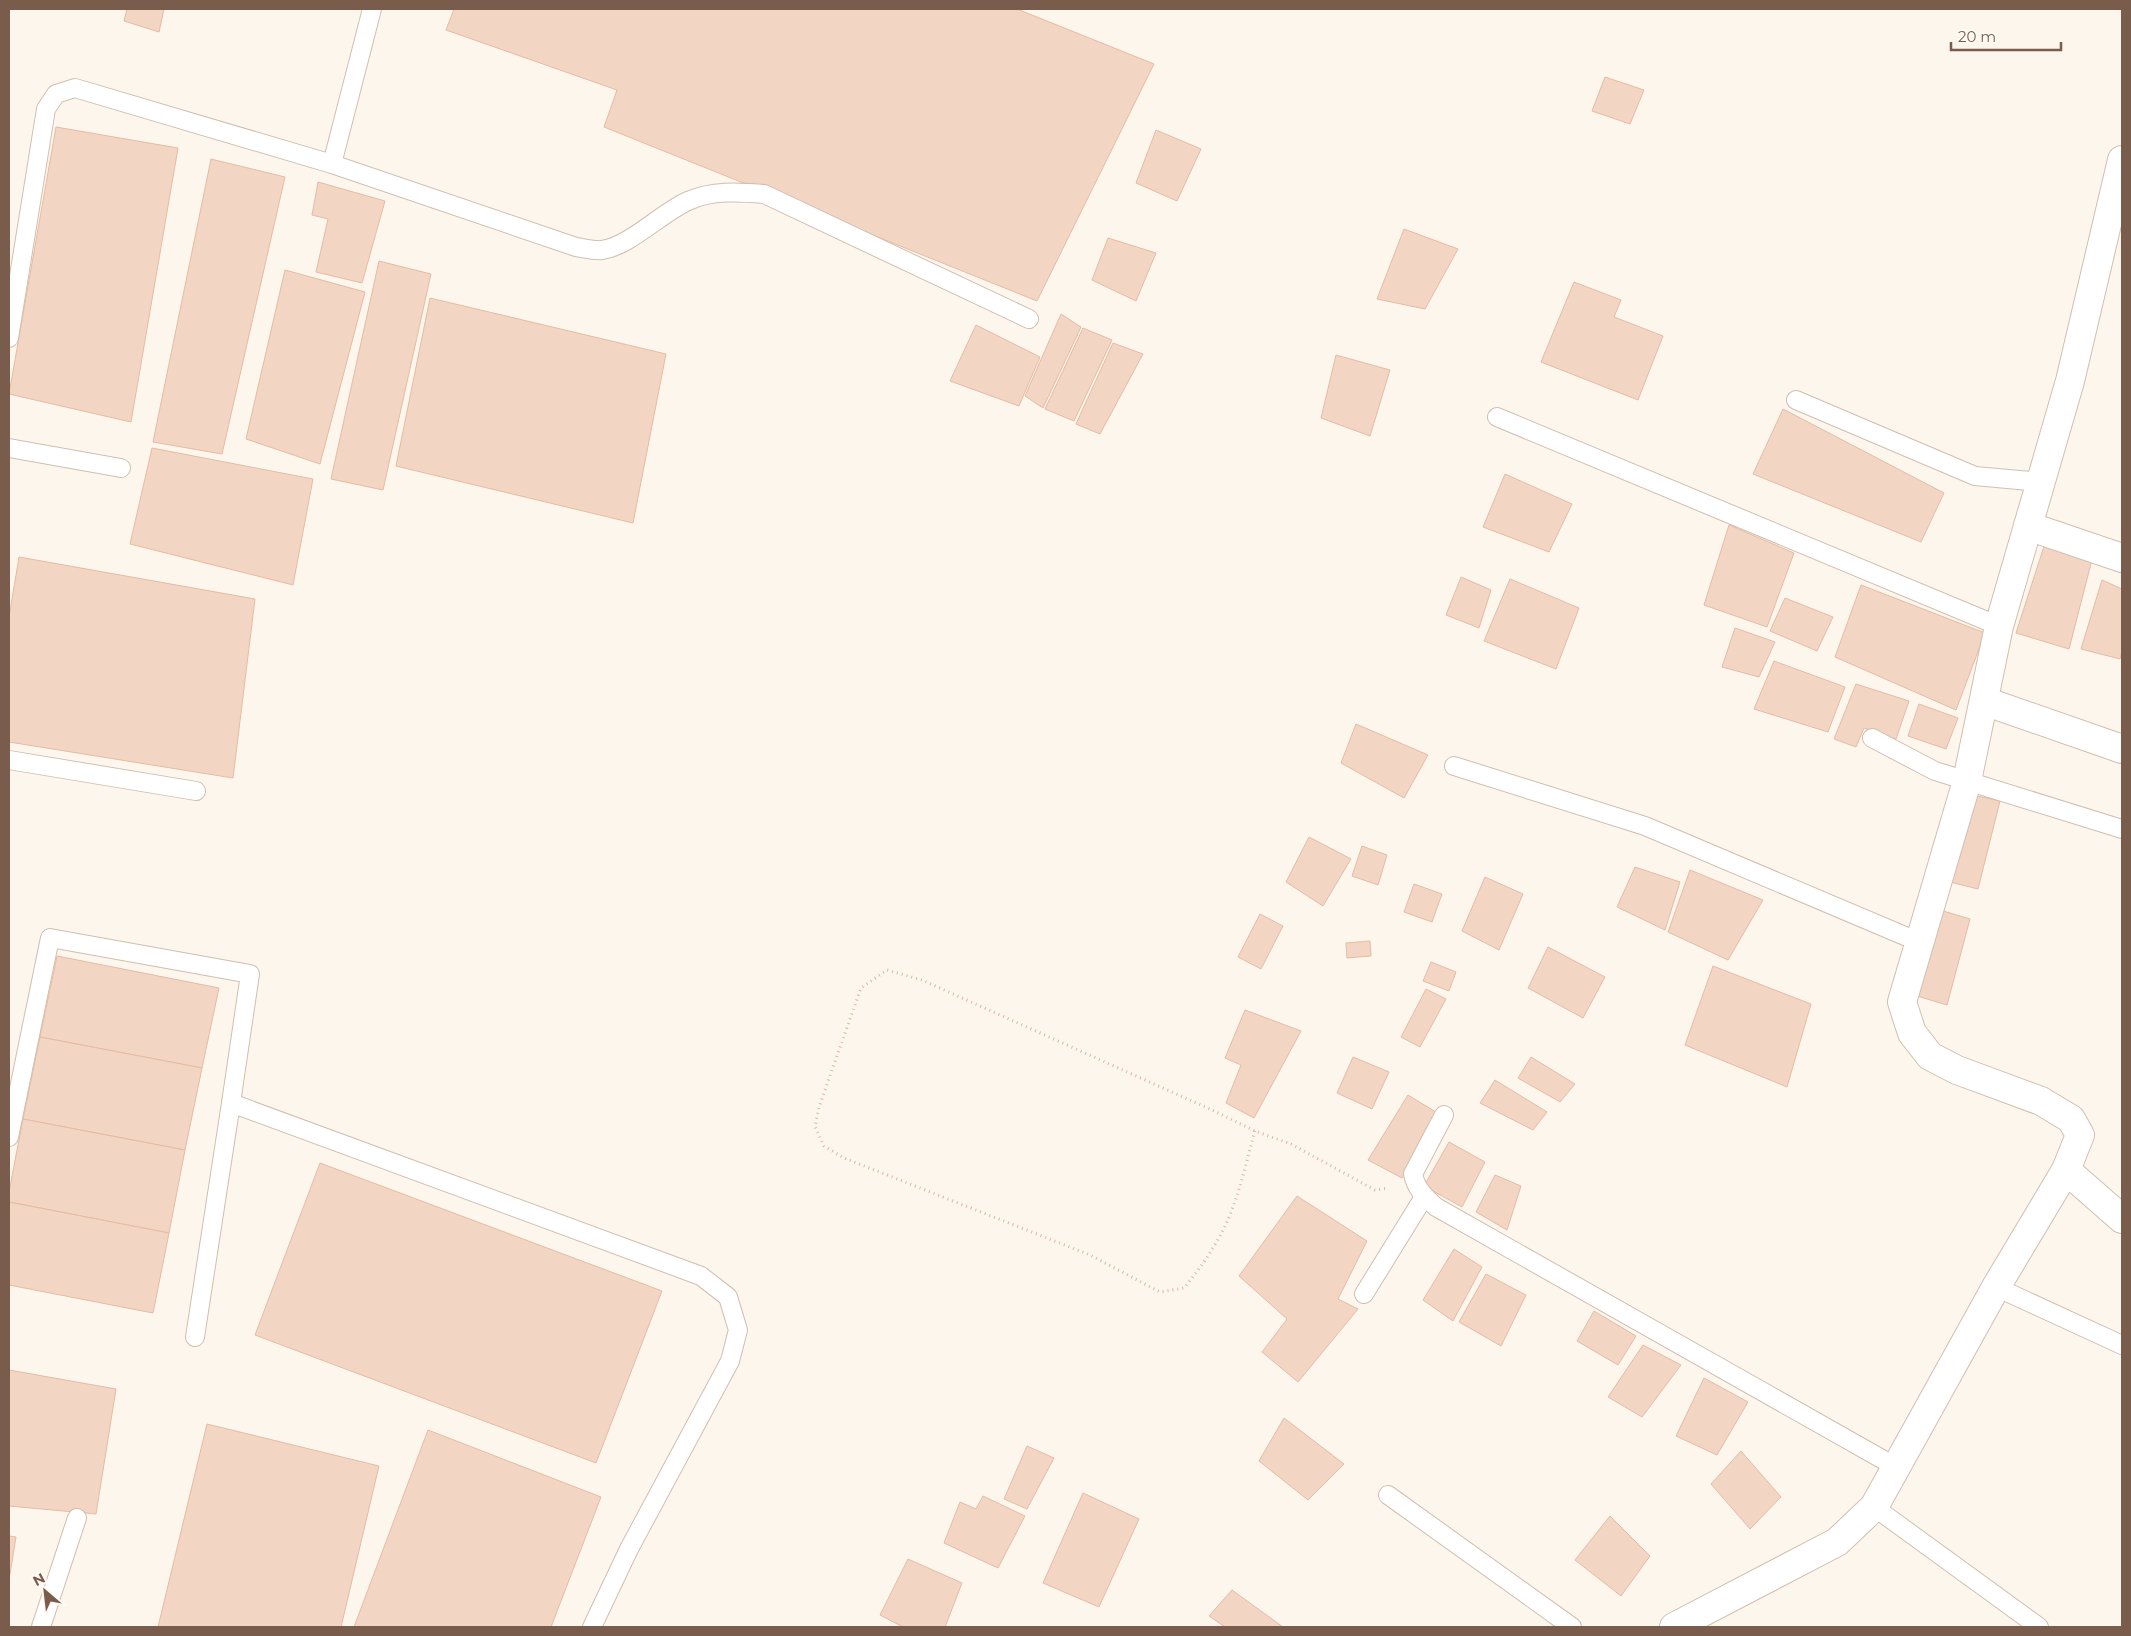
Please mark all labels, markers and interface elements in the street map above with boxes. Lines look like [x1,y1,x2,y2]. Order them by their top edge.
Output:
scale bar [1951,20,2061,52]
text: 20 m [1958,27,1996,46]
north arrow [20,1566,70,1616]
text: N [30,1569,48,1590]

